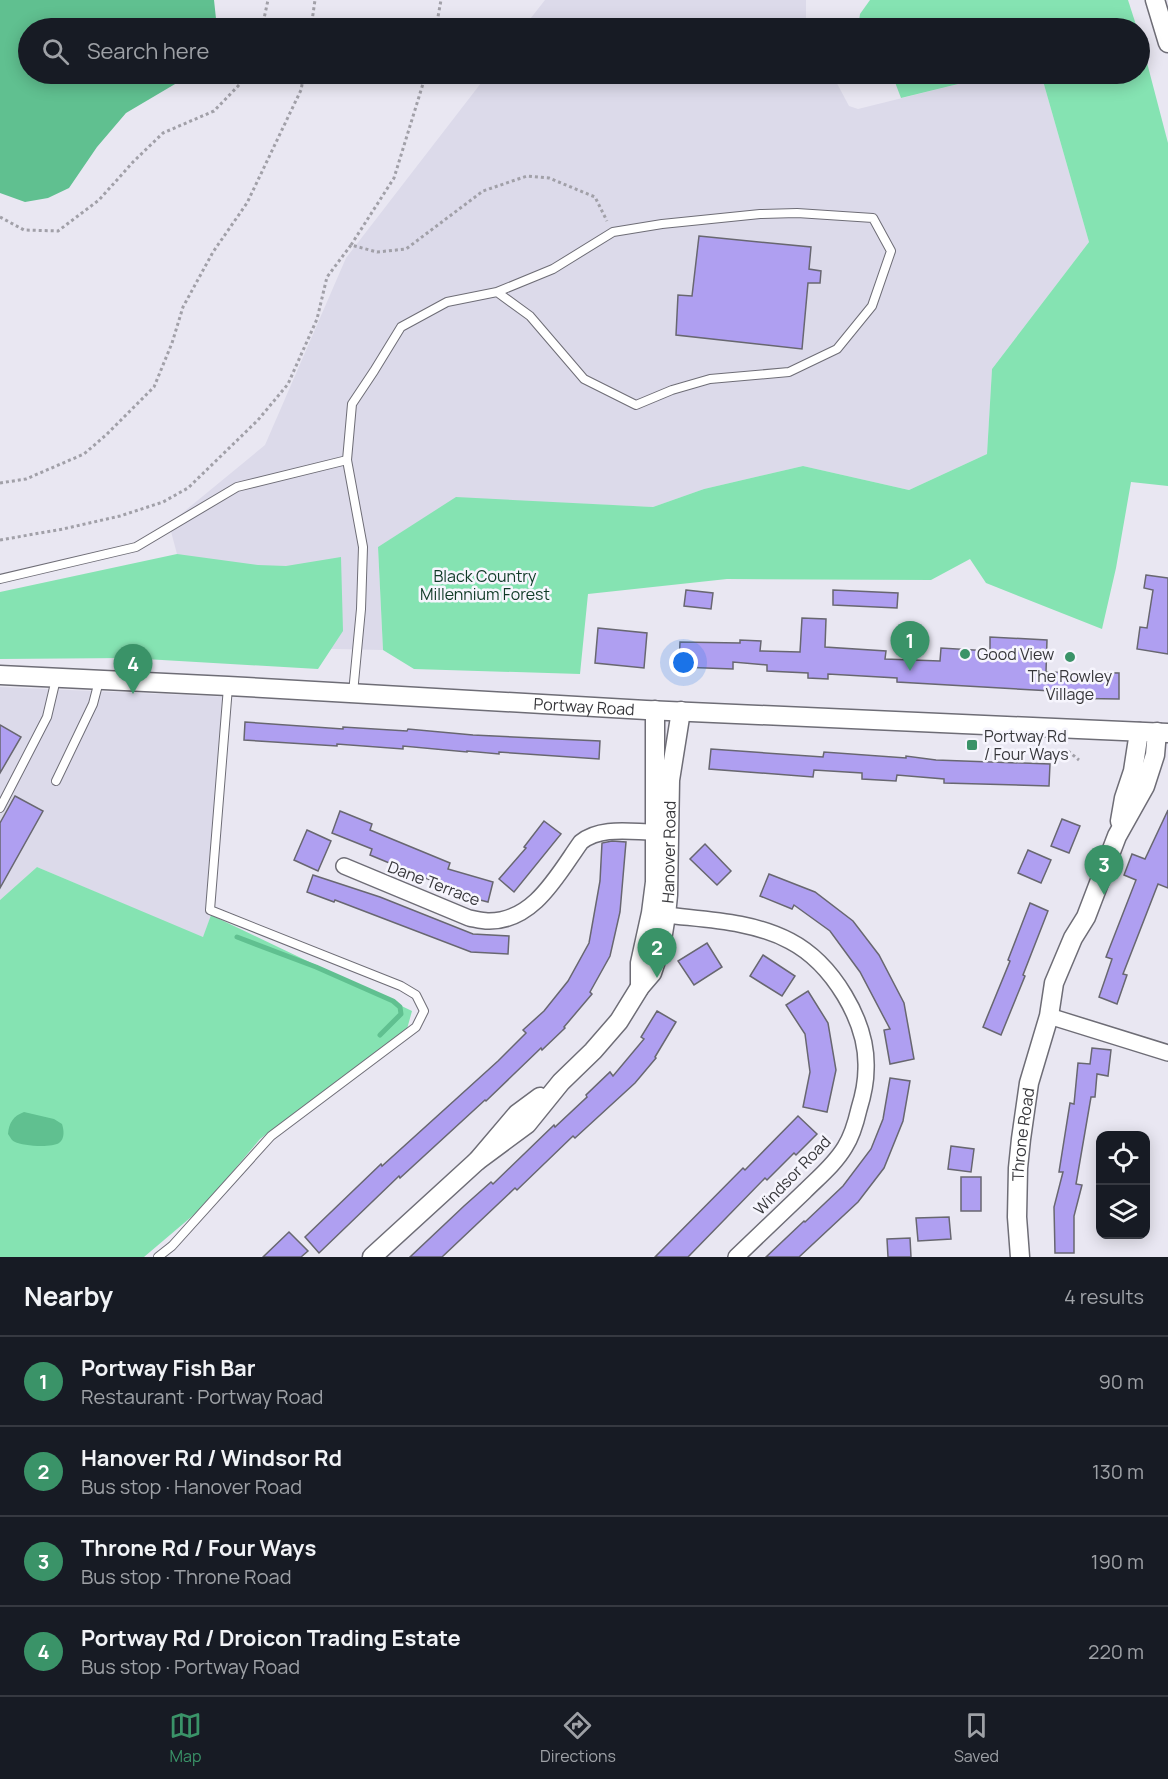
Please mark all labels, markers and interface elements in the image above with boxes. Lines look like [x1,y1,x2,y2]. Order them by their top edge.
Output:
search box [18,18,1150,84]
icon: search [39,35,72,68]
text: Search here [87,36,209,66]
park label: Black Country Millennium Forest [420,565,550,605]
pin: 1 [890,622,930,671]
place label: Good View [977,643,1054,665]
pin: 4 [114,644,152,694]
marker: Good View [958,647,972,661]
your location [669,648,698,677]
marker: The Rowley Village [1063,650,1077,664]
place label: The Rowley Village [1028,665,1113,705]
street label: Portway Road [533,693,635,720]
place label: Portway Rd / Four Ways [984,725,1069,765]
marker: Portway Rd / Four Ways [965,738,979,752]
street label: Hanover Road [656,800,681,904]
pin: 3 [1084,846,1124,895]
street label: Dane Terrace [385,855,483,911]
pin: 2 [638,928,676,978]
street label: Throne Road [1007,1086,1039,1181]
street label: Windsor Road [749,1131,835,1219]
map controls [1096,1131,1150,1239]
button: locate [1096,1131,1150,1185]
button: layers [1096,1185,1150,1239]
text: Nearby [24,1278,113,1314]
text: 4 results [1064,1283,1144,1310]
text: Portway Fish Bar [81,1353,256,1383]
text: 1 [39,1368,48,1395]
text: 90 m [1098,1368,1144,1395]
text: Restaurant · Portway Road [81,1383,323,1410]
text: Hanover Rd / Windsor Rd [81,1443,342,1473]
text: 2 [38,1458,49,1485]
text: 130 m [1092,1458,1144,1485]
text: Bus stop · Hanover Road [81,1473,302,1500]
text: Throne Rd / Four Ways [81,1533,316,1563]
text: 3 [38,1548,49,1575]
text: 190 m [1091,1548,1144,1575]
text: Bus stop · Throne Road [81,1563,292,1590]
text: Portway Rd / Droicon Trading Estate [81,1623,461,1653]
text: 4 [37,1638,50,1665]
text: 220 m [1088,1638,1144,1665]
text: Bus stop · Portway Road [81,1653,300,1680]
tab: Map [169,1709,202,1767]
tab: Directions [540,1709,616,1767]
tab: Saved [954,1709,999,1767]

